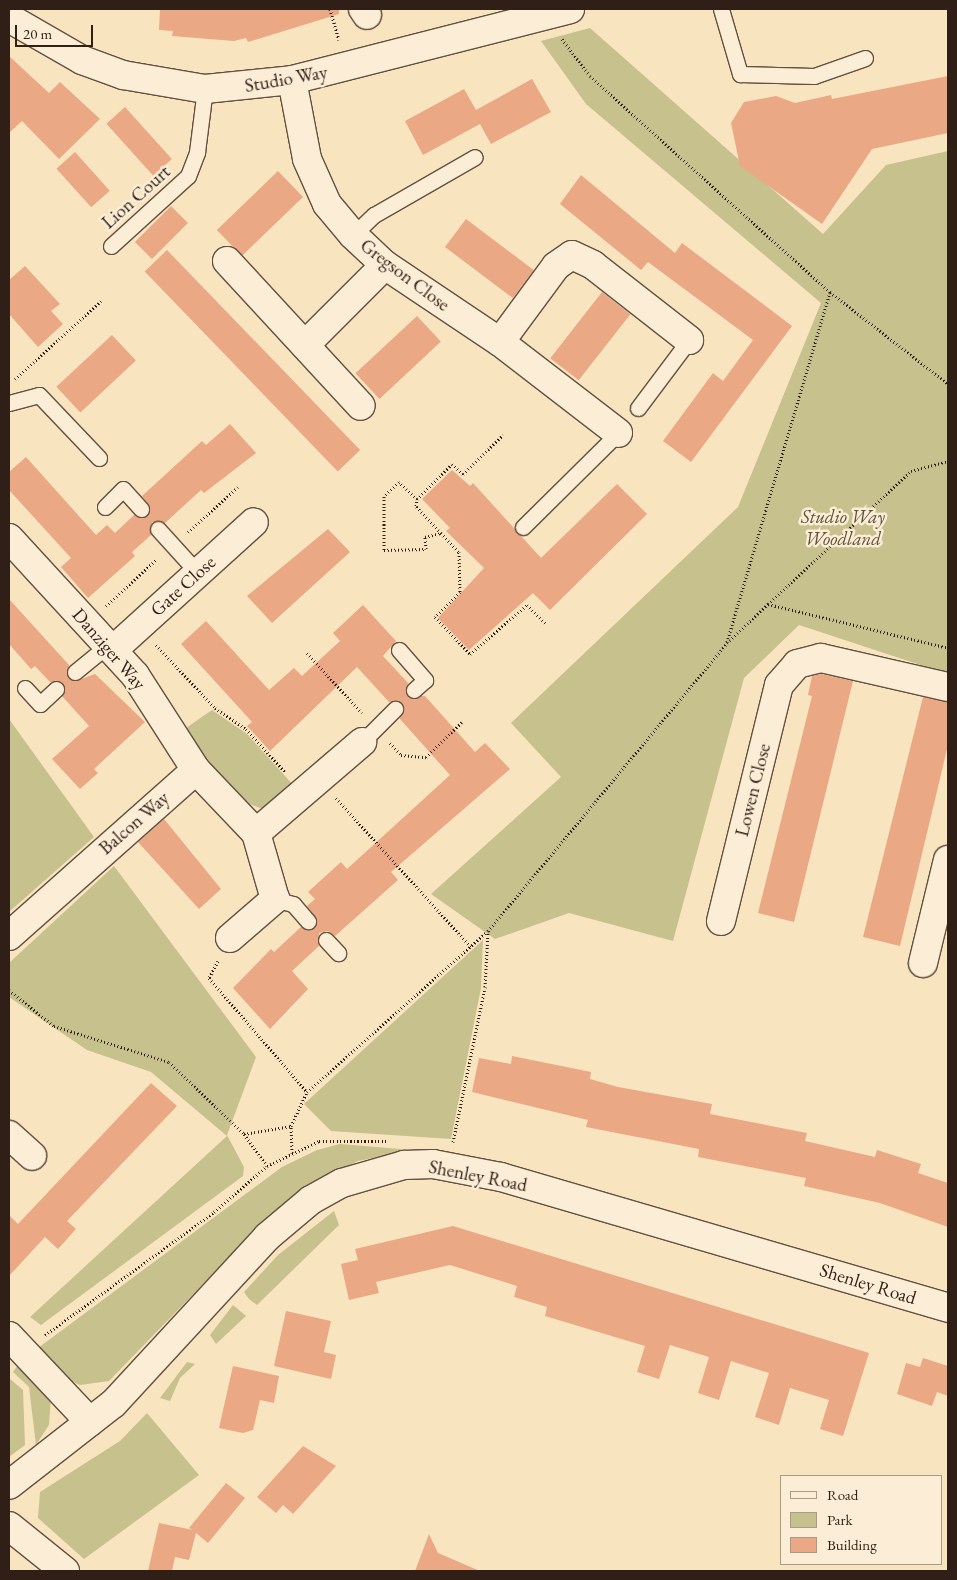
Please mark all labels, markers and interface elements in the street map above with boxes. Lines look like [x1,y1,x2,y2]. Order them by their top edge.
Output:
scale bar [18,15,95,47]
text: 20 m [23,24,52,43]
street label: Studio Way [243,61,329,97]
street label: Lion Court [97,160,175,234]
street label: Gregson Close [356,234,454,316]
park label: Studio Way Woodland [801,506,885,550]
street label: Gate Close [146,551,220,621]
street label: Danziger Way [67,603,151,695]
street label: Lowen Close [730,741,776,839]
street label: Balcon Way [94,786,174,860]
street label: Shenley Road [427,1155,529,1197]
street label: Shenley Road [817,1258,919,1310]
legend [780,1475,942,1565]
text: Road [827,1485,858,1504]
text: Park [827,1510,853,1529]
text: Building [827,1535,877,1554]

